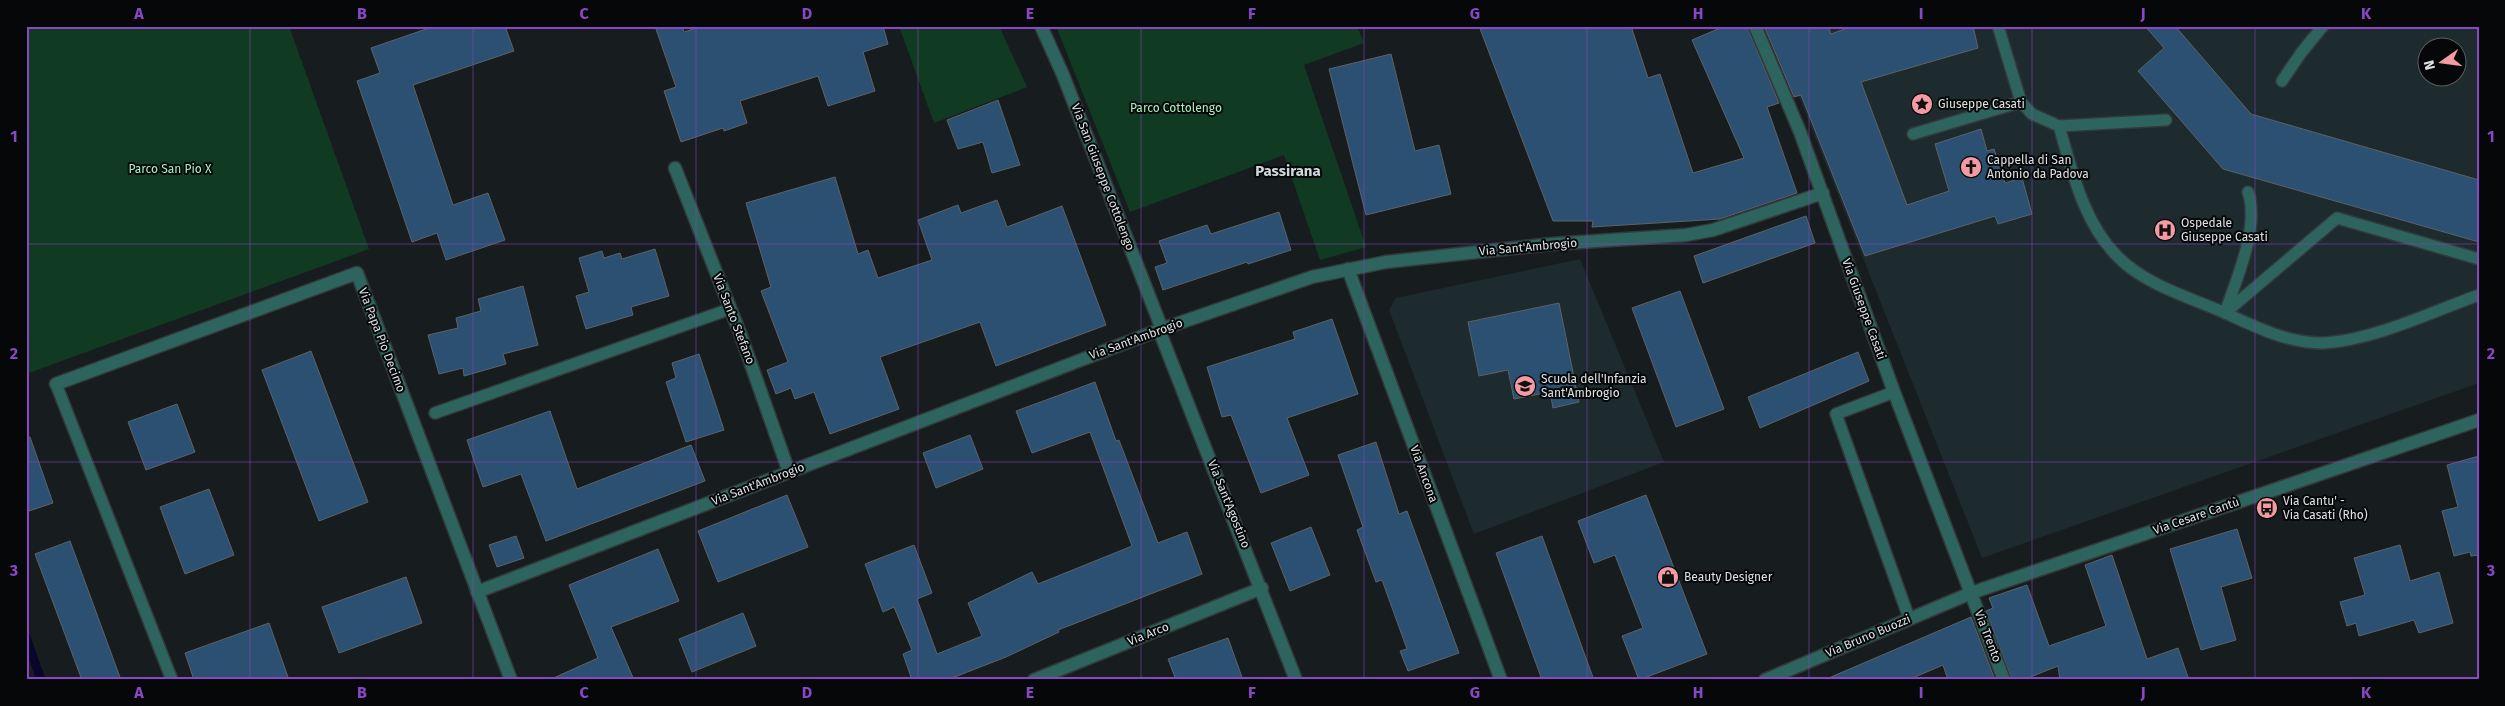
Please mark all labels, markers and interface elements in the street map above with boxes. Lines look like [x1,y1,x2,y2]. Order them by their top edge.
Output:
text: A [133,4,144,23]
text: B [357,4,367,23]
text: C [579,4,589,23]
text: D [802,4,812,23]
text: E [1026,4,1034,23]
text: F [1248,4,1256,23]
text: G [1470,4,1480,23]
text: H [1693,4,1703,23]
text: I [1919,4,1923,23]
text: J [2139,4,2146,23]
text: K [2361,4,2372,23]
north arrow [2418,38,2468,88]
text: N [2420,58,2439,72]
place icon: Giuseppe Casati [1910,92,1934,116]
place label: Giuseppe Casati [1938,97,2025,111]
park label: Parco Cottolengo [1130,101,1222,115]
street label: Via San Giuseppe Cottolengo [1068,102,1138,252]
text: 1 [10,127,18,146]
text: 1 [2487,127,2495,146]
place label: Cappella di San Antonio da Padova [1987,153,2089,181]
church icon: Cappella di San Antonio da Padova [1959,155,1983,179]
park label: Parco San Pio X [128,162,212,176]
district label: Passirana [1255,162,1321,180]
place label: Ospedale Giuseppe Casati [2181,216,2268,244]
hospital icon: Ospedale Giuseppe Casati [2153,218,2177,242]
street label: Via Sant'Ambrogio [1478,236,1578,258]
street label: Via Giuseppe Casati [1839,257,1889,361]
street label: Via Santo Stefano [710,272,758,366]
street label: Via Papa Pio Decimo [356,286,408,394]
street label: Via Sant'Ambrogio [1087,316,1185,362]
text: 2 [10,344,18,363]
text: 2 [2487,344,2495,363]
place label: Scuola dell'Infanzia Sant'Ambrogio [1541,372,1647,400]
school or university icon: Scuola dell'Infanzia Sant'Ambrogio [1513,374,1537,398]
street label: Via Ancona [1407,444,1441,504]
street label: Via Sant'Agostino [1205,458,1253,550]
street label: Via Sant'Ambrogio [710,460,806,508]
place label: Via Cantu' - Via Casati (Rho) [2283,494,2368,522]
street label: Via Cesare Cantù [2151,495,2241,537]
bus stop icon: Via Cantu' - Via Casati (Rho) [2255,496,2279,520]
text: 3 [9,561,18,580]
text: 3 [2486,561,2495,580]
shop icon: Beauty Designer [1656,565,1680,589]
place label: Beauty Designer [1684,570,1773,584]
street label: Via Trento [1972,608,2004,664]
street label: Via Bruno Buozzi [1823,612,1913,660]
street label: Via Arco [1125,619,1171,649]
text: A [133,683,144,702]
text: B [357,683,367,702]
text: C [579,683,589,702]
text: D [802,683,812,702]
text: E [1026,683,1034,702]
text: F [1248,683,1256,702]
text: G [1470,683,1480,702]
text: H [1693,683,1703,702]
text: I [1919,683,1923,702]
text: J [2139,683,2146,702]
text: K [2361,683,2372,702]

